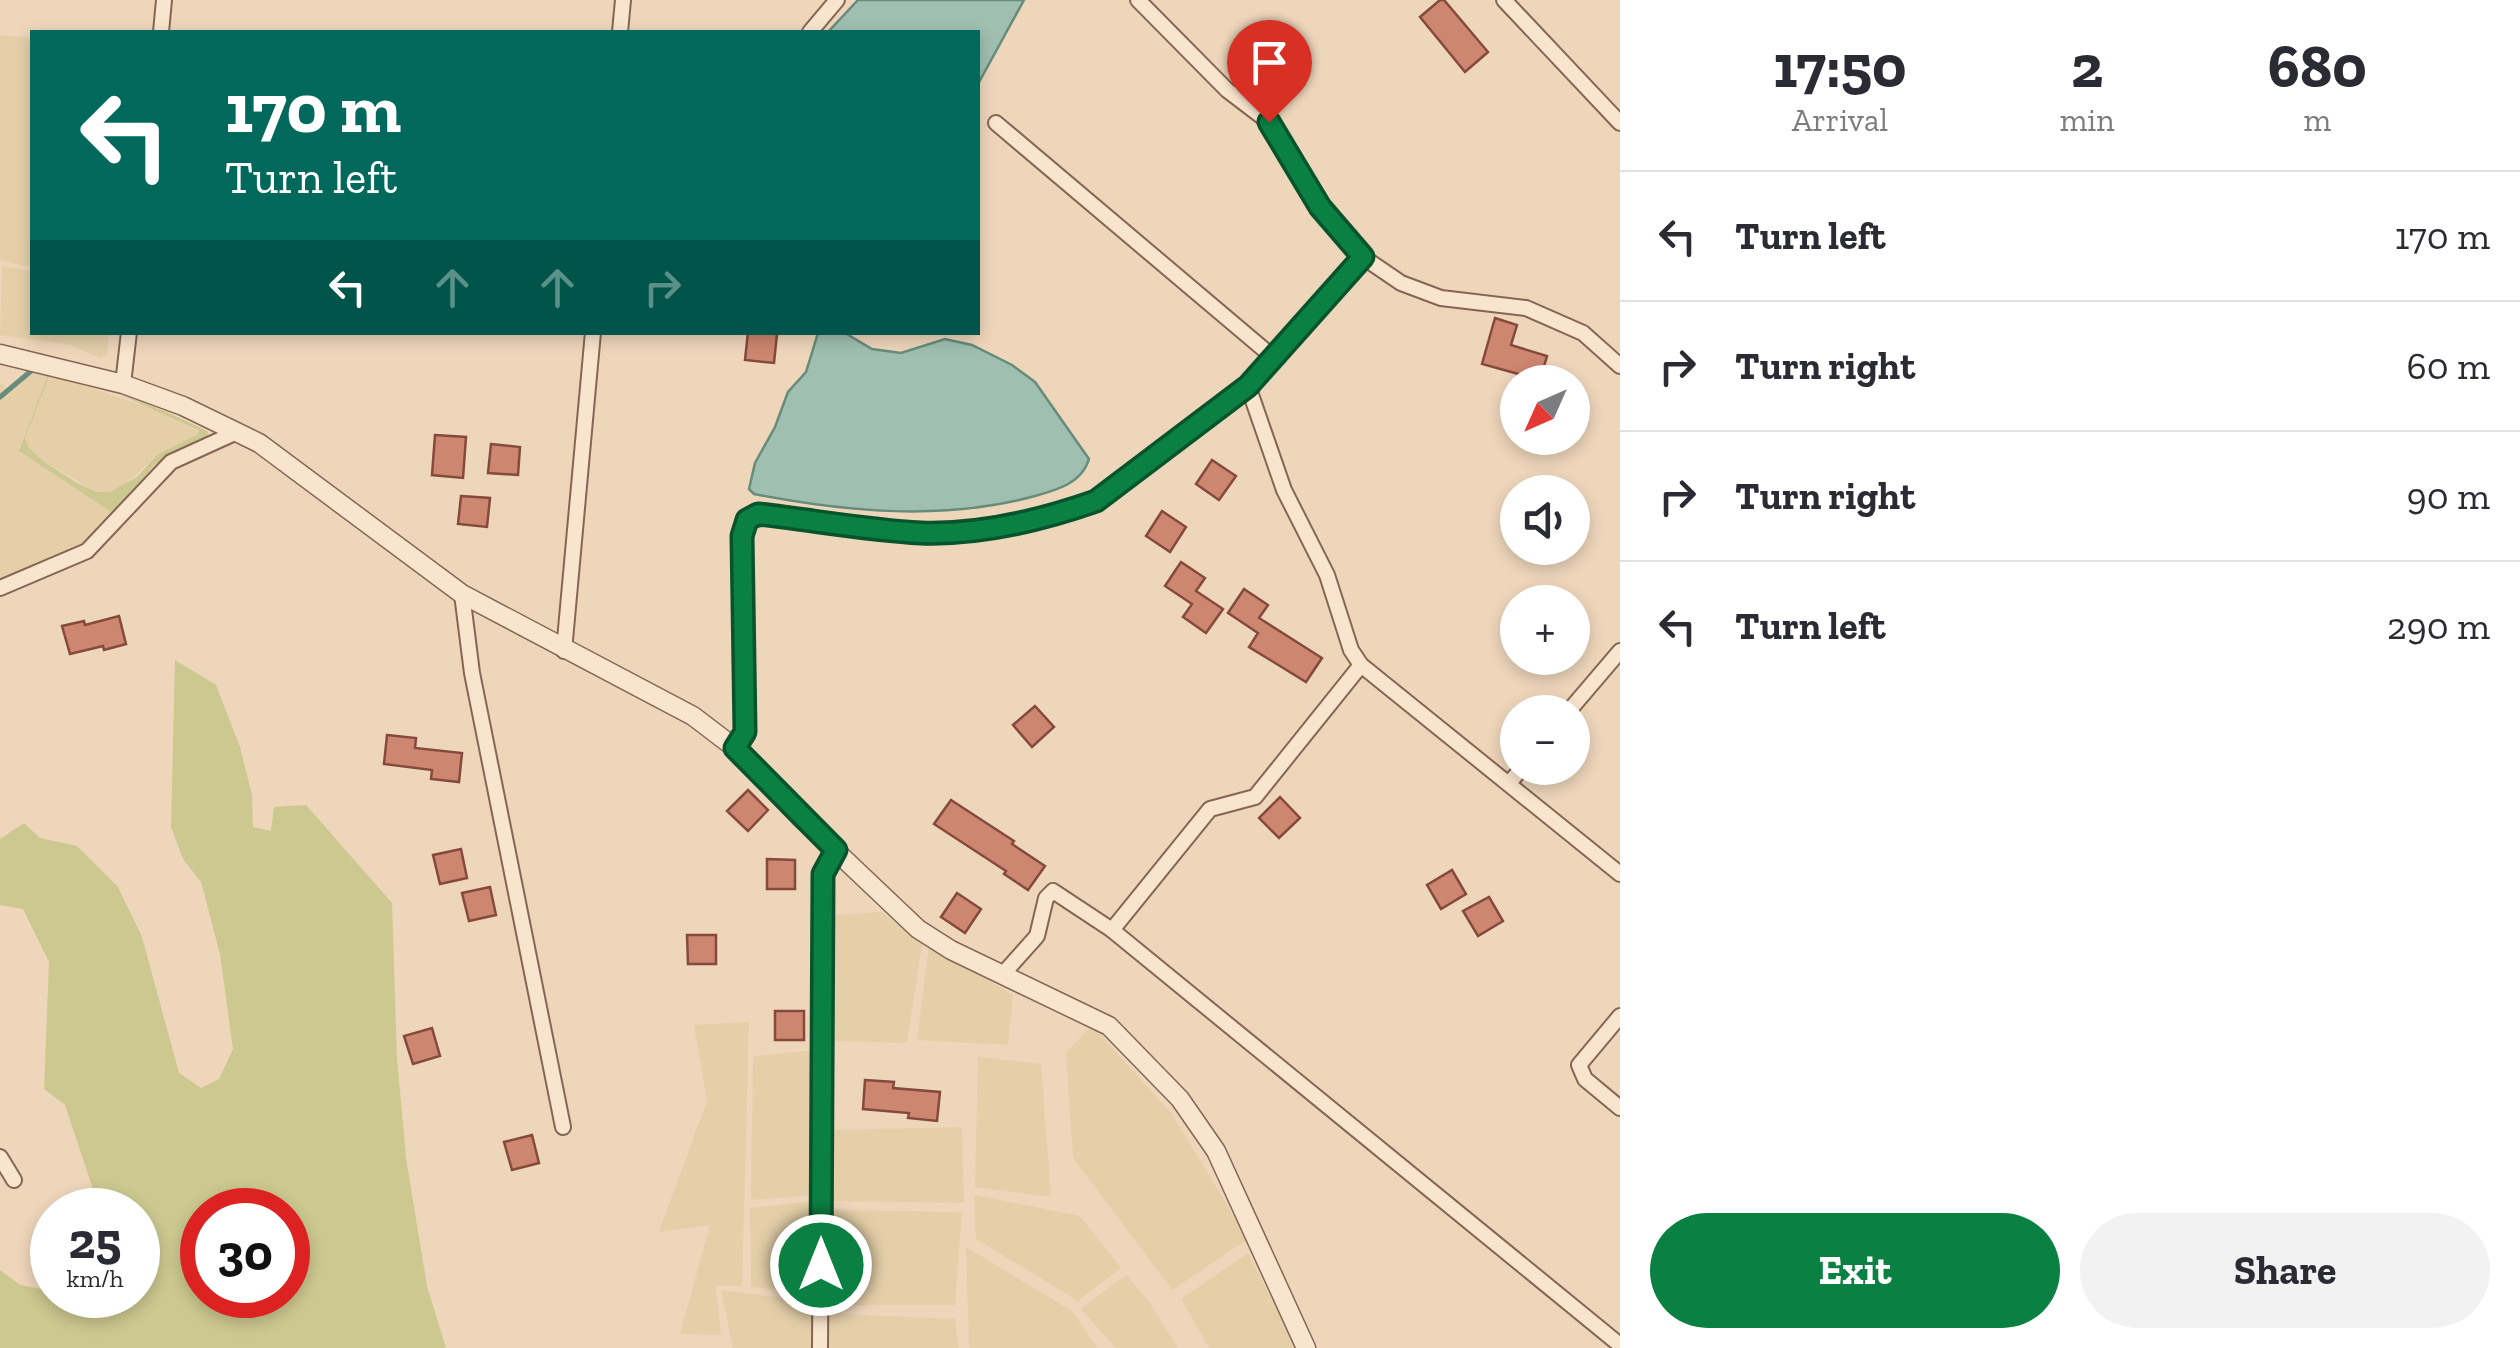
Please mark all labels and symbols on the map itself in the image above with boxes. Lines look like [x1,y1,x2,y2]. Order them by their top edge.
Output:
pin [1227,20,1312,123]
north arrow [1500,365,1590,455]
speed limit sign: 30 [180,1188,310,1318]
position arrow [769,1213,873,1317]

